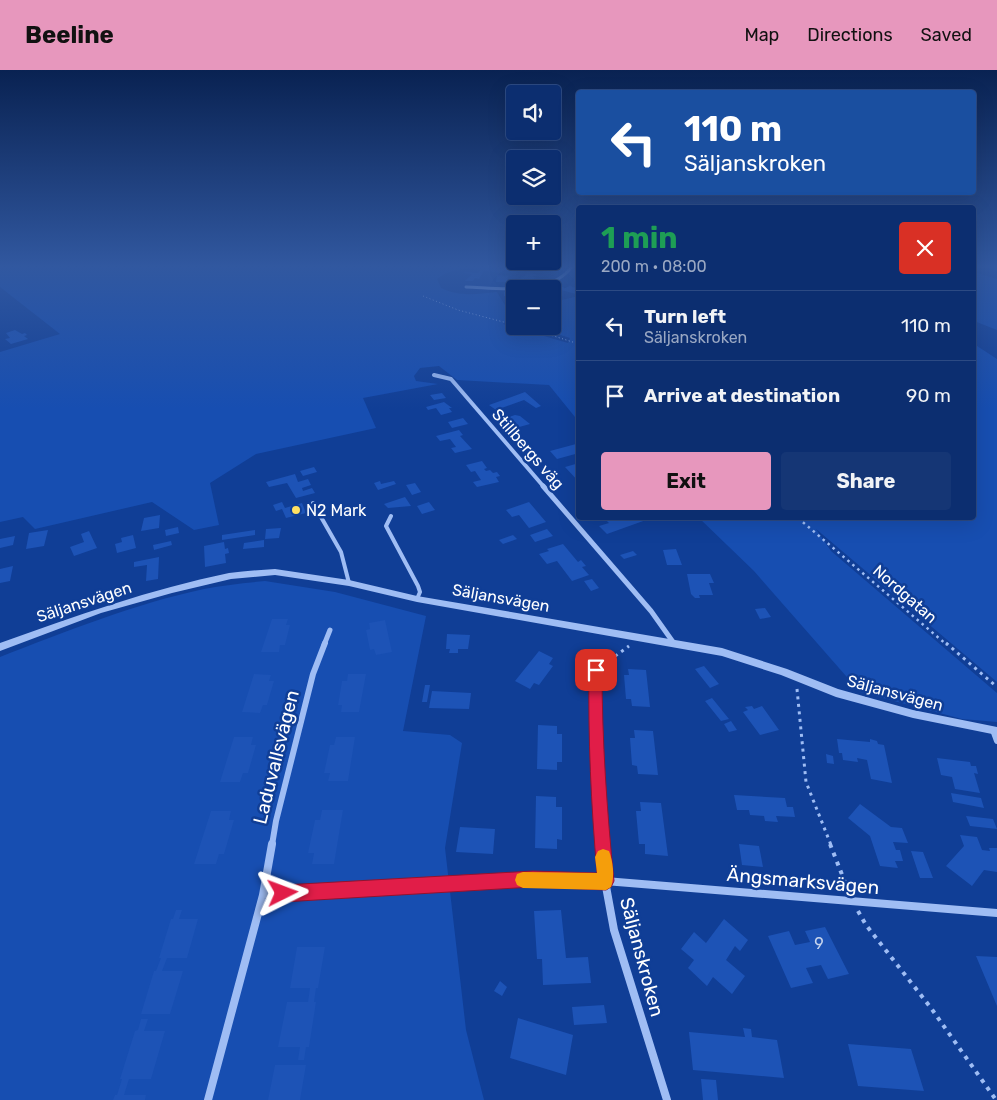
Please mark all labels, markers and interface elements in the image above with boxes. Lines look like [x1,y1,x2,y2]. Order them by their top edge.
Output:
text: Beeline [25,21,114,49]
text: Map [744,24,779,46]
text: Directions [807,24,893,46]
text: Saved [921,24,972,46]
map controls [506,85,561,335]
button: sound [506,85,561,140]
text: 110 m [684,108,782,150]
icon: left [601,110,666,175]
button: layers [506,150,561,205]
text: Säljanskroken [684,150,826,177]
button: + [506,215,561,270]
text: 1 min [601,220,678,256]
button: close [899,222,951,274]
text: 200 m · 08:00 [601,257,707,276]
button: − [506,280,561,335]
text: Turn left [644,305,726,328]
icon: left [601,312,629,340]
text: 110 m [901,314,951,337]
text: Säljanskroken [644,328,747,347]
icon: arrive [601,382,629,410]
text: Arrive at destination [644,384,840,407]
text: 90 m [906,384,951,407]
street label: Stillbergs väg [488,405,568,493]
button: Exit [601,452,771,510]
button: Share [781,452,951,510]
place label: N2 Mark [306,501,367,520]
marker: N2 Mark [290,504,302,516]
street label: Nordgatan [869,561,941,627]
street label: Säljansvägen [34,578,134,626]
street label: Säljansvägen [451,580,551,616]
pin [575,649,617,691]
icon: arrive [582,656,610,684]
street label: Säljansvägen [845,671,945,715]
street label: Laduvallsvägen [248,688,304,826]
street label: Ängsmarksvägen [726,863,880,899]
position arrow [256,866,308,918]
street label: Säljanskroken [615,895,669,1019]
house number: 9 [814,934,824,953]

